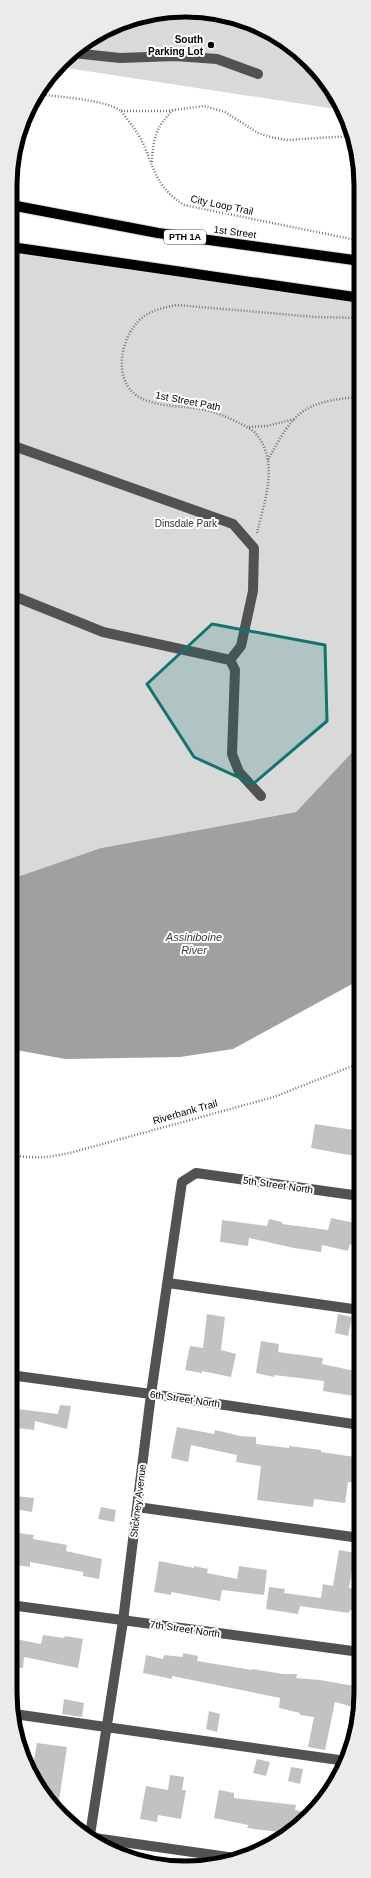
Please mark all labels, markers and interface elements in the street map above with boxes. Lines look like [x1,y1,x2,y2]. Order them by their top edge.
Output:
place label: South Parking Lot [148,34,204,57]
marker: South Parking Lot [206,40,216,50]
street label: City Loop Trail [190,193,254,217]
street label: 1st Street [213,224,257,240]
road number: PTH 1A [164,230,206,244]
street label: 1st Street Path [154,389,222,413]
park label: Dinsdale Park [155,518,218,529]
water label: Assiniboine River [165,931,222,956]
street label: Riverbank Trail [151,1098,219,1126]
street label: 5th Street North [242,1175,314,1195]
street label: 6th Street North [149,1389,221,1409]
street label: Stickney Avenue [128,1463,148,1538]
street label: 7th Street North [149,1619,221,1639]

